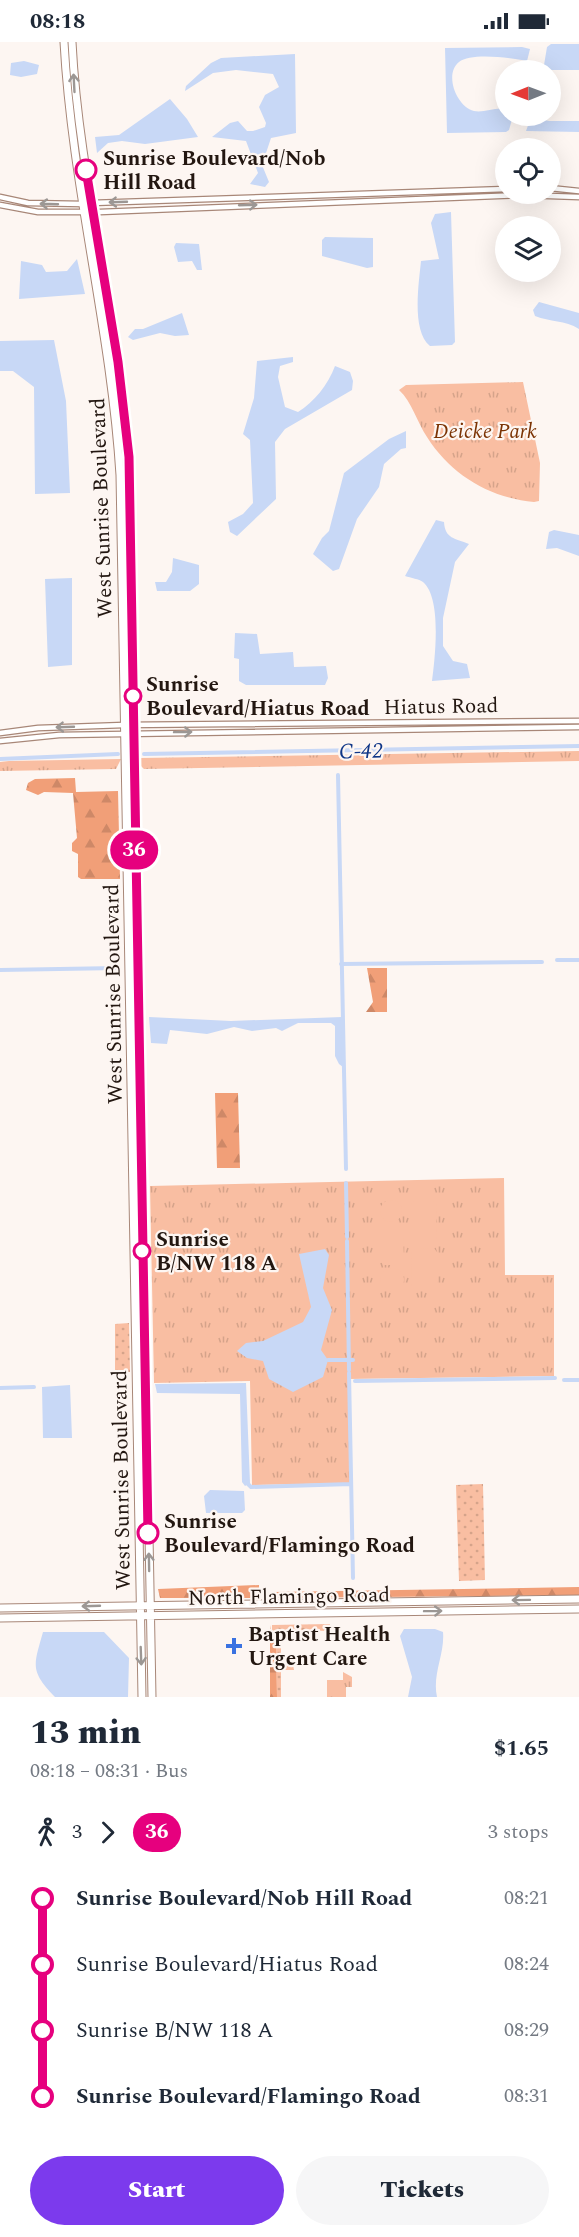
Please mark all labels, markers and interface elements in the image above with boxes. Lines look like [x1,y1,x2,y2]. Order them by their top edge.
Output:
text: 08:18 [30,5,85,38]
north arrow [495,60,561,126]
map controls [495,60,561,282]
one-way arrow [68,74,79,94]
button: locate [495,138,561,204]
place label: Sunrise Boulevard/Nob Hill Road [103,143,325,199]
marker: Sunrise Boulevard/Nob Hill Road [75,159,97,181]
one-way arrow [109,197,129,208]
one-way arrow [40,199,60,210]
one-way arrow [237,200,257,211]
button: layers [495,216,561,282]
street label: West Sunrise Boulevard [82,397,122,619]
park label: Deicke Park [433,416,537,448]
place label: Sunrise Boulevard/Hiatus Road [146,669,370,725]
marker: Sunrise Boulevard/Hiatus Road [124,687,142,705]
street label: Hiatus Road [383,690,499,724]
one-way arrow [56,721,76,733]
one-way arrow [172,726,192,738]
water label: C-42 [339,735,384,768]
line badge: 36 [107,830,161,870]
text: 36 [122,834,146,866]
street label: West Sunrise Boulevard [96,884,132,1104]
place label: Sunrise B/NW 118 A [156,1224,277,1280]
marker: Sunrise B/NW 118 A [133,1242,151,1260]
street label: West Sunrise Boulevard [104,1370,140,1590]
place label: Sunrise Boulevard/Flamingo Road [164,1506,415,1562]
marker: Sunrise Boulevard/Flamingo Road [137,1522,159,1544]
one-way arrow [143,1553,155,1573]
street label: North Flamingo Road [188,1579,390,1615]
one-way arrow [511,1594,531,1606]
one-way arrow [82,1600,102,1611]
one-way arrow [422,1605,442,1617]
place label: Baptist Health Urgent Care [248,1619,391,1675]
marker: Baptist Health Urgent Care [225,1637,243,1655]
one-way arrow [135,1645,146,1665]
text: 13 min [30,1708,141,1758]
text: $1.65 [494,1732,549,1765]
text: 08:18 – 08:31 · Bus [30,1756,188,1786]
icon: walk [30,1816,63,1849]
icon: forward [91,1816,124,1849]
text: 36 [145,1816,169,1848]
text: 3 [72,1817,82,1847]
text: 3 stops [488,1817,549,1847]
text: Sunrise Boulevard/Nob Hill Road [76,1882,412,1915]
text: 08:21 [504,1883,549,1913]
text: Sunrise Boulevard/Hiatus Road [76,1948,378,1981]
text: 08:24 [504,1949,549,1979]
text: Sunrise B/NW 118 A [76,2014,274,2047]
text: 08:29 [504,2015,549,2045]
text: Sunrise Boulevard/Flamingo Road [76,2080,421,2113]
text: 08:31 [504,2081,549,2111]
button: Start [30,2156,284,2225]
button: Tickets [296,2156,549,2225]

